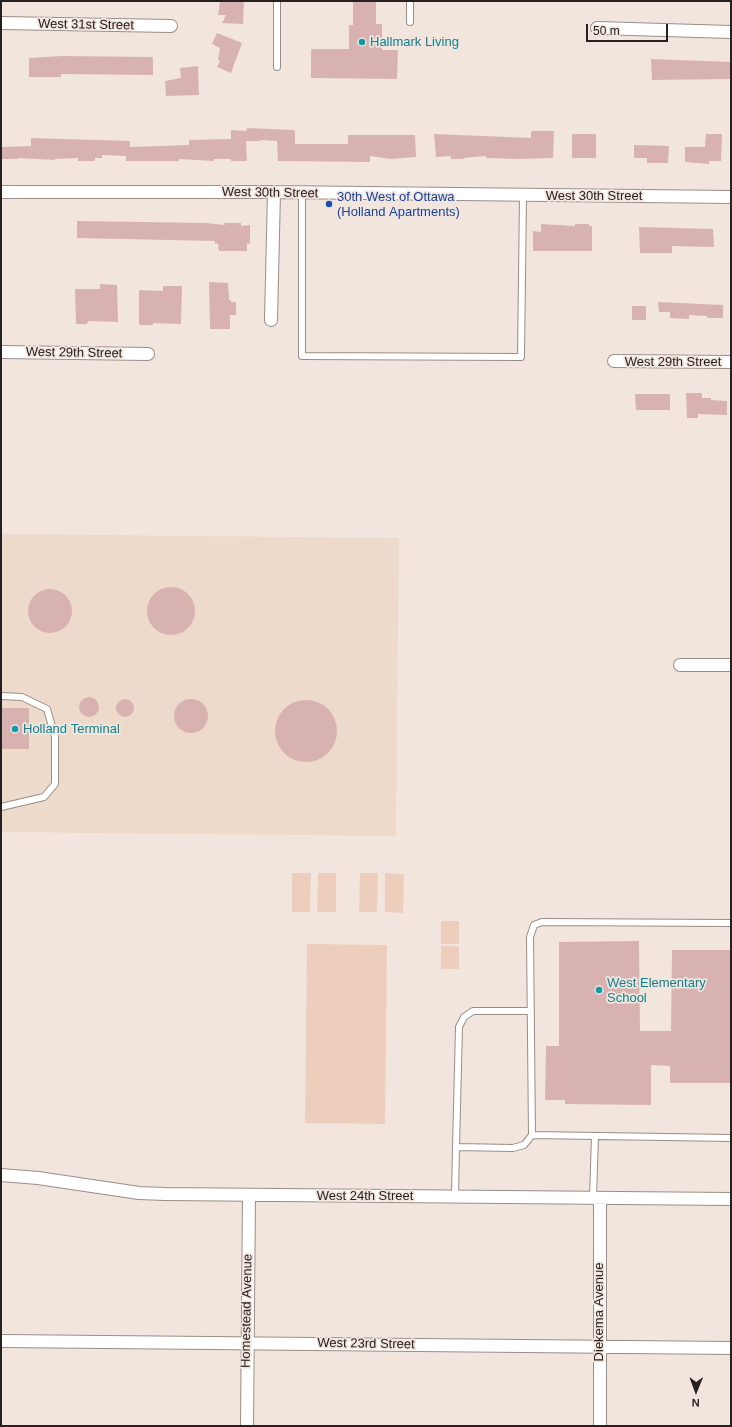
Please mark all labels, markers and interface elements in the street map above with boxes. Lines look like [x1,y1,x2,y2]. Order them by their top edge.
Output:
street label: West 31st Street [38,16,134,34]
scale bar [588,16,670,42]
text: 50 m [593,24,620,38]
place label: Hallmark Living [370,34,459,50]
marker: Hallmark Living [357,37,367,47]
street label: West 30th Street [222,184,318,202]
street label: West 30th Street [546,188,642,204]
place label: 30th West of Ottawa (Holland Apartments) [337,189,460,220]
marker: 30th West of Ottawa (Holland Apartments) [324,199,334,209]
street label: West 29th Street [26,344,122,362]
street label: West 29th Street [625,354,721,370]
place label: Holland Terminal [23,721,120,737]
marker: Holland Terminal [10,724,20,734]
place label: West Elementary School [607,975,706,1006]
marker: West Elementary School [594,985,604,995]
street label: West 24th Street [317,1188,413,1204]
street label: Homestead Avenue [238,1254,256,1368]
street label: Diekema Avenue [591,1263,607,1361]
street label: West 23rd Street [317,1335,415,1353]
north arrow [676,1371,716,1411]
text: N [692,1397,700,1409]

